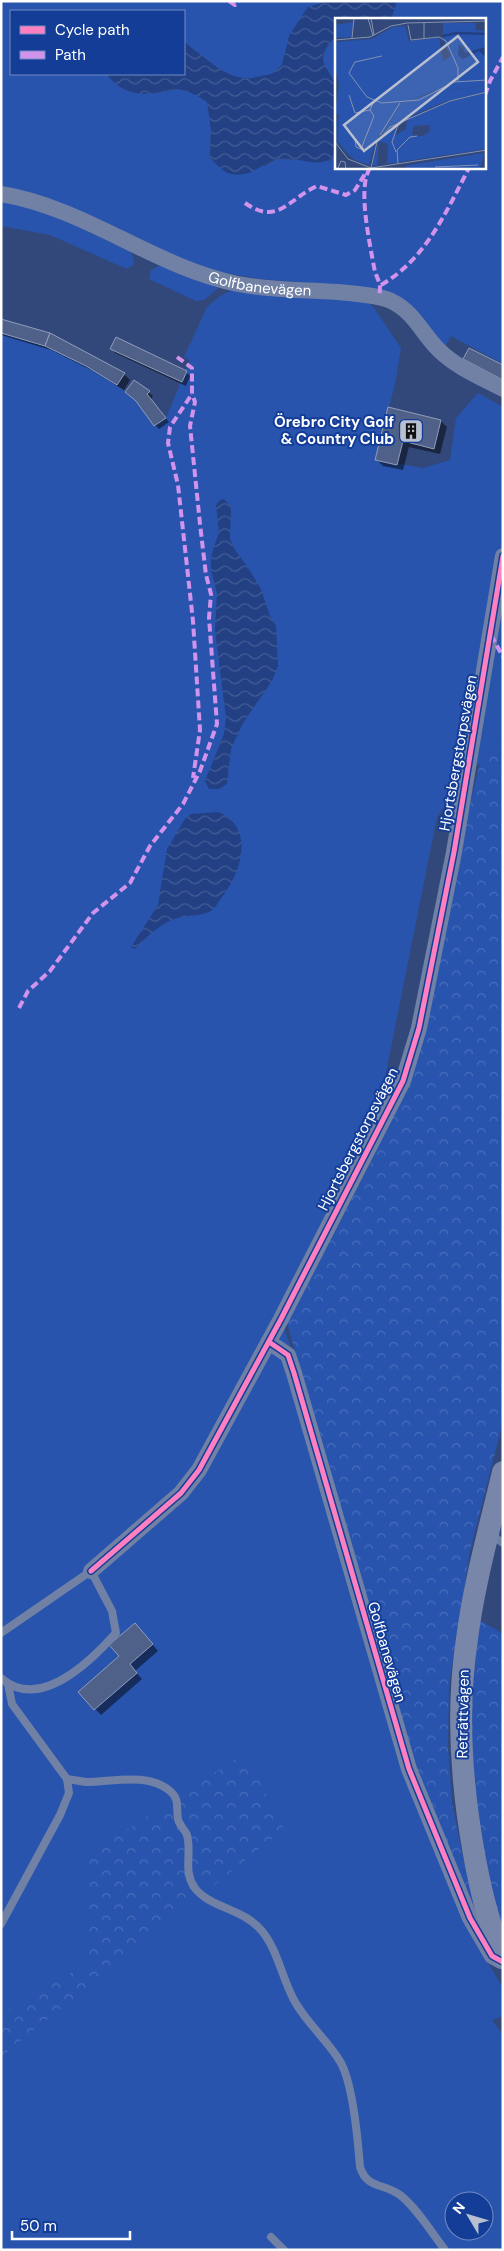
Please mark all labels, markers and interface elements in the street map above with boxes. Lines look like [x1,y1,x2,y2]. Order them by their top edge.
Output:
legend [10,10,185,75]
inset map [335,18,486,169]
text: Cycle path [55,20,130,40]
text: Path [55,45,86,65]
street label: Golfbanevägen [206,267,312,301]
place label: Örebro City Golf & Country Club [274,412,394,449]
building icon: Örebro City Golf & Country Club [398,418,424,444]
street label: Hjortsbergstorpsvägen [434,673,482,833]
street label: Hjortsbergstorpsvägen [313,1064,403,1214]
street label: Golfbanevägen [363,1599,411,1705]
street label: Reträttvägen [452,1669,474,1759]
north arrow [444,2191,494,2241]
text: N [449,2198,469,2218]
scale bar [12,2208,130,2240]
text: 50 m [20,2216,57,2236]

